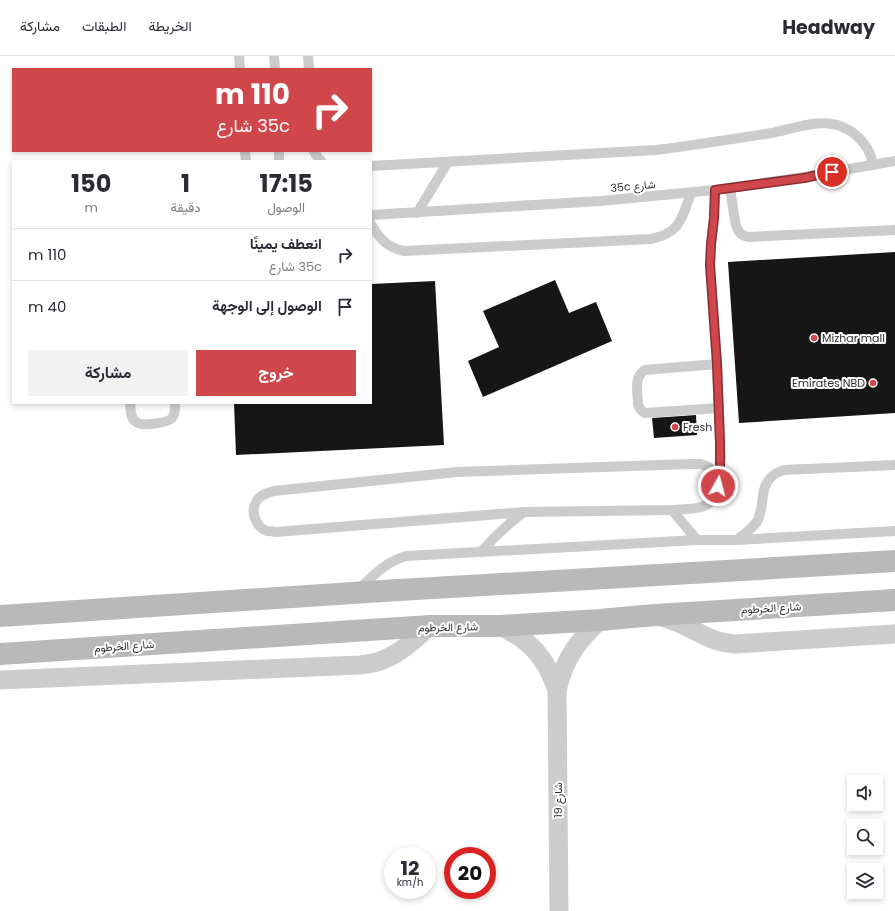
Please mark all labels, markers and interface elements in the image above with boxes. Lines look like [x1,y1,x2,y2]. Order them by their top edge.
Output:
text: Headway [782,14,875,41]
text: مشاركة [20,16,60,36]
text: الطبقات [82,16,126,36]
text: الخريطة [148,16,192,36]
text: 110 m [215,75,290,114]
icon: right [304,84,356,136]
text: 35c شارع [216,113,290,138]
pin [815,155,849,189]
icon: arrive [821,161,843,183]
text: 150 [71,167,111,200]
text: 1 [181,167,190,200]
text: 17:15 [260,167,313,200]
street label: 35c شارع [610,176,657,196]
text: m [85,198,98,217]
text: دقيقة [170,198,201,217]
text: الوصول [268,198,305,217]
text: انعطف يمينًا [250,233,322,254]
text: 110 m [28,244,67,265]
icon: right [334,244,356,266]
text: 35c شارع [269,257,322,276]
text: الوصول إلى الوجهة [212,295,322,316]
text: 40 m [28,296,66,317]
icon: arrive [334,296,356,318]
place label: Mizhar mall [822,330,885,346]
marker: Mizhar mall [809,333,819,343]
button: مشاركة [28,350,188,396]
button: خروج [196,350,356,396]
place label: Emirates NBD [792,375,865,391]
marker: Emirates NBD [868,378,878,388]
place label: Fresh [683,419,712,435]
marker: Fresh [670,422,680,432]
position arrow [697,465,739,507]
street label: شارع الخرطوم [740,598,802,618]
street label: شارع الخرطوم [418,618,479,636]
street label: شارع الخرطوم [93,636,155,656]
map controls [847,775,883,899]
button: sound [847,775,883,811]
street label: شارع 19 [550,782,566,818]
button: search [847,819,883,855]
speed limit sign: 20 [444,847,496,899]
text: 12 [401,854,419,882]
button: layers [847,863,883,899]
text: km/h [397,875,423,890]

